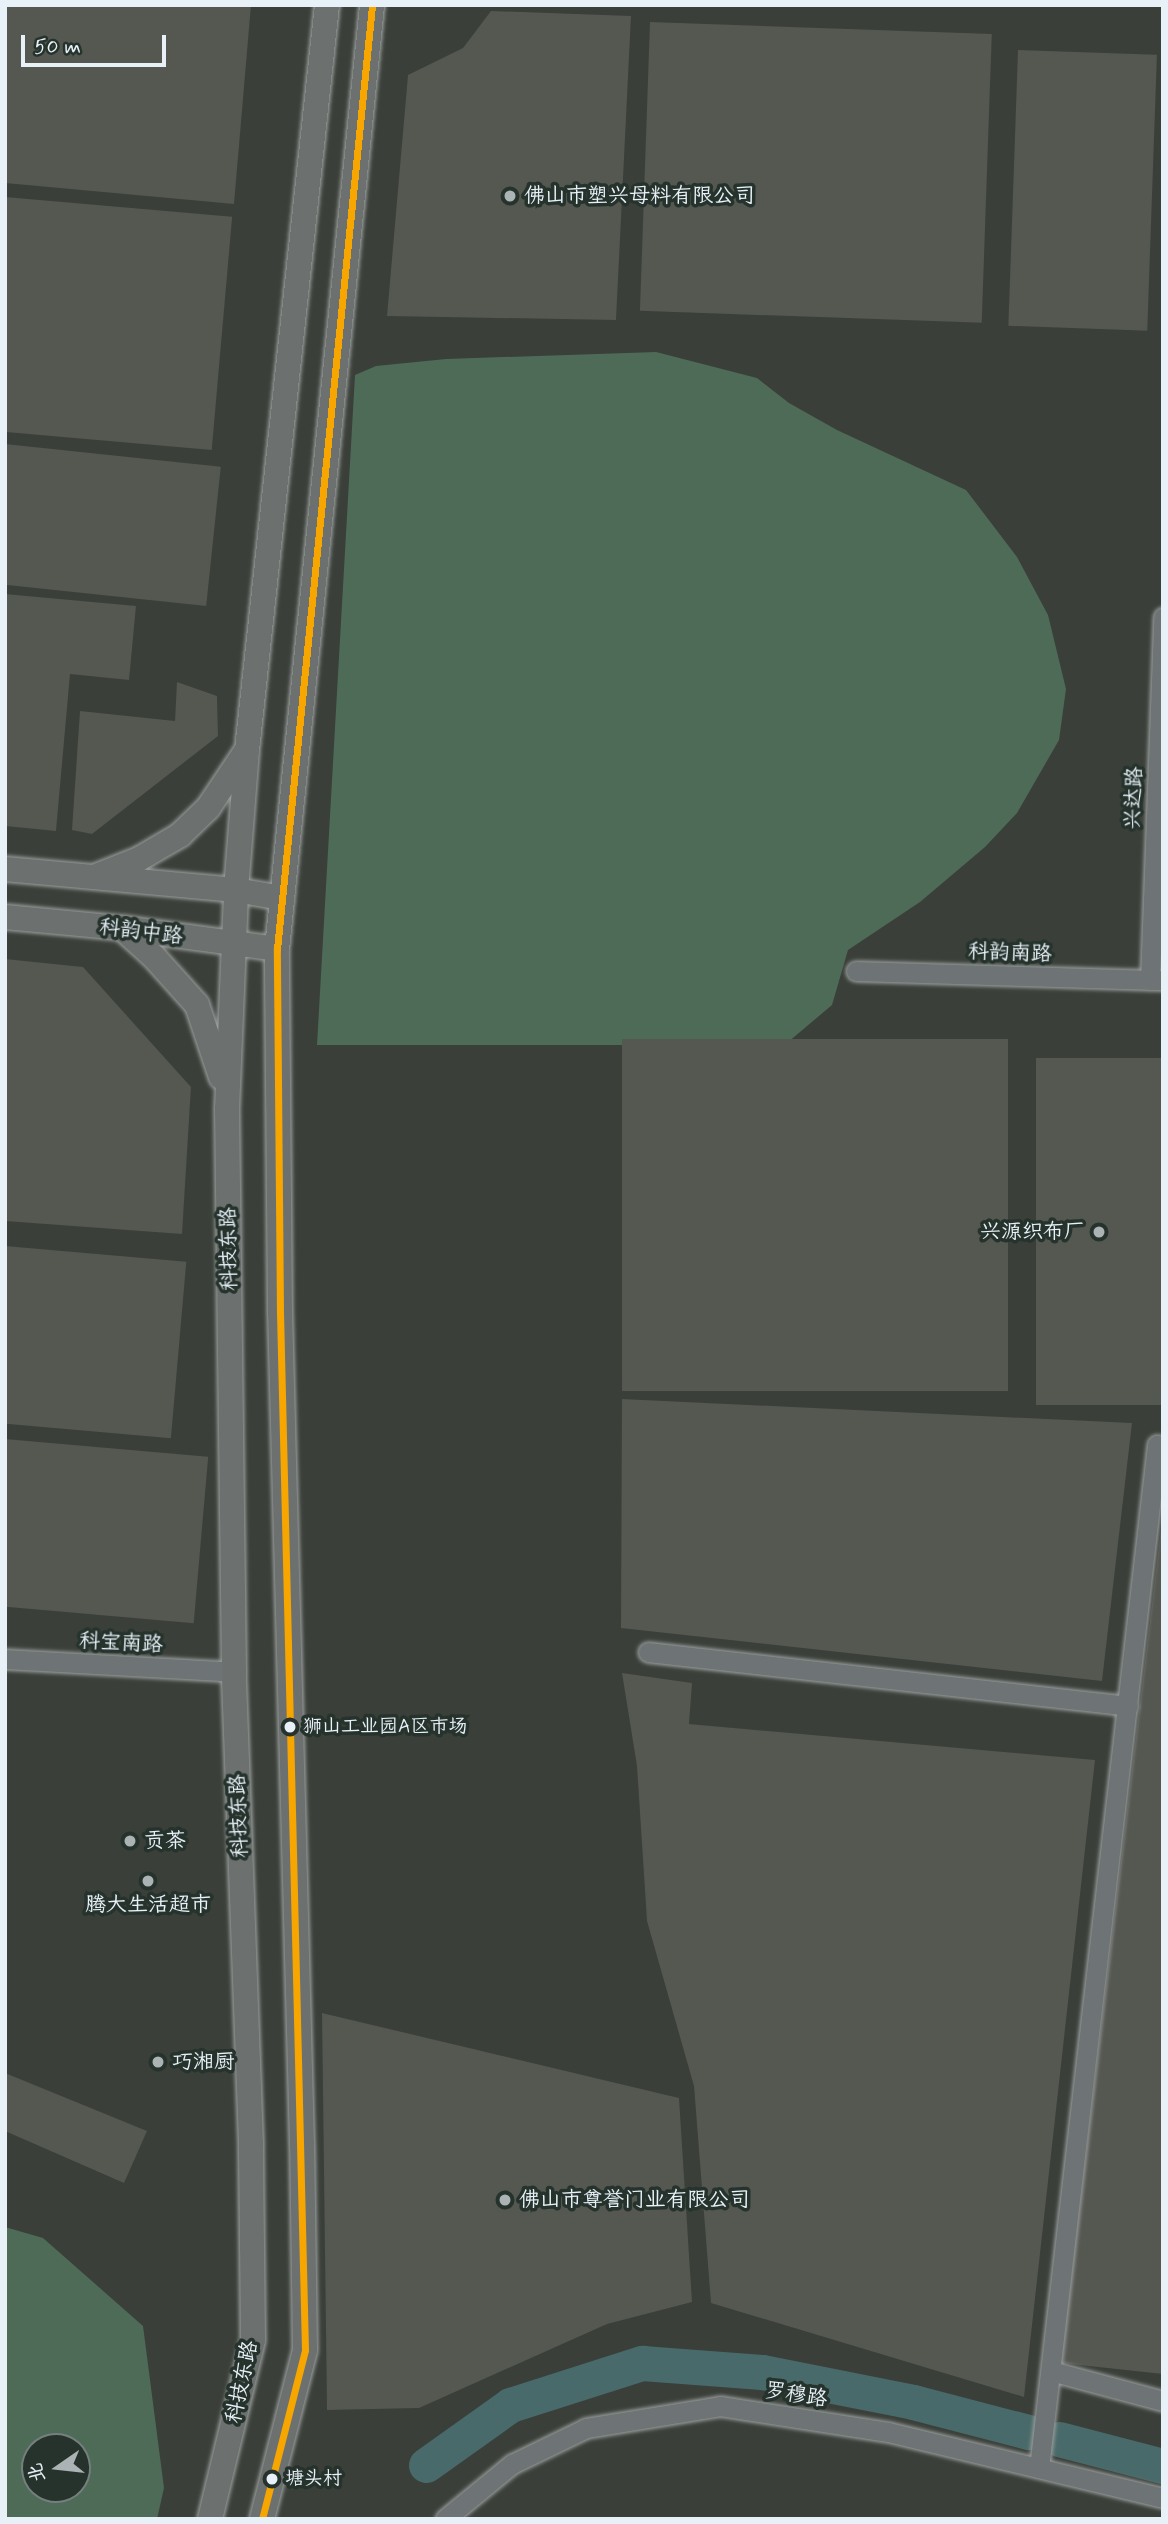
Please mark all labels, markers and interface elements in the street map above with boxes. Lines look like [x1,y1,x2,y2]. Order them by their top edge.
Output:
scale bar [24,21,170,65]
text: 50 m [34,33,81,61]
place label: 佛山市塑兴母料有限公司 [524,183,755,209]
marker: 佛山市塑兴母料有限公司 [502,188,518,204]
street label: 兴达路 [1120,766,1148,830]
street label: 科韵中路 [98,914,184,950]
street label: 科韵南路 [968,939,1052,967]
street label: 科技东路 [216,1207,242,1291]
place label: 兴源织布厂 [980,1219,1085,1245]
marker: 兴源织布厂 [1091,1224,1107,1240]
street label: 科宝南路 [78,1628,164,1658]
place label: 狮山工业园A区市场 [303,1716,467,1738]
marker: 狮山工业园A区市场 [283,1720,297,1734]
street label: 科技东路 [225,1774,253,1858]
place label: 贡茶 [144,1828,186,1854]
marker: 贡茶 [122,1833,138,1849]
marker: 腾大生活超市 [140,1873,156,1889]
place label: 腾大生活超市 [85,1892,211,1918]
place label: 巧湘厨 [172,2049,235,2075]
marker: 巧湘厨 [150,2054,166,2070]
place label: 佛山市尊誉门业有限公司 [519,2187,750,2213]
marker: 佛山市尊誉门业有限公司 [497,2192,513,2208]
street label: 科技东路 [221,2338,263,2426]
street label: 罗穆路 [763,2378,829,2412]
north arrow [21,2433,91,2503]
text: 北 [23,2460,52,2485]
place label: 塘头村 [285,2468,342,2490]
marker: 塘头村 [265,2472,279,2486]

